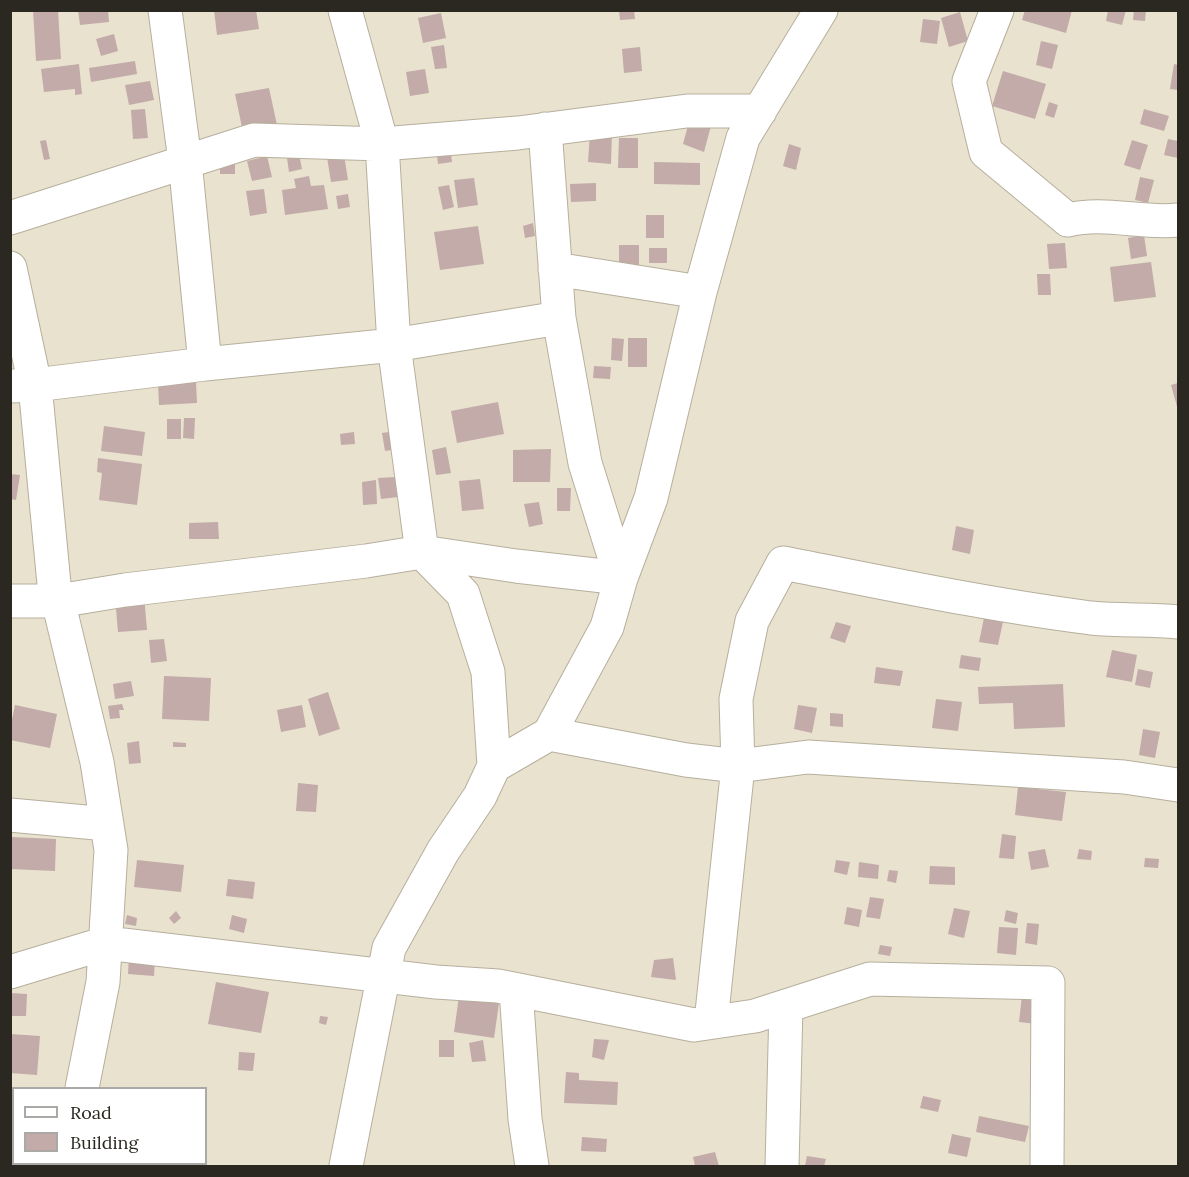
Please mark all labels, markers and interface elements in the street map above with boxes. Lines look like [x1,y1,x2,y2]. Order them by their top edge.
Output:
legend [12,1087,207,1165]
text: Road [70,1101,112,1124]
text: Building [70,1131,138,1154]

